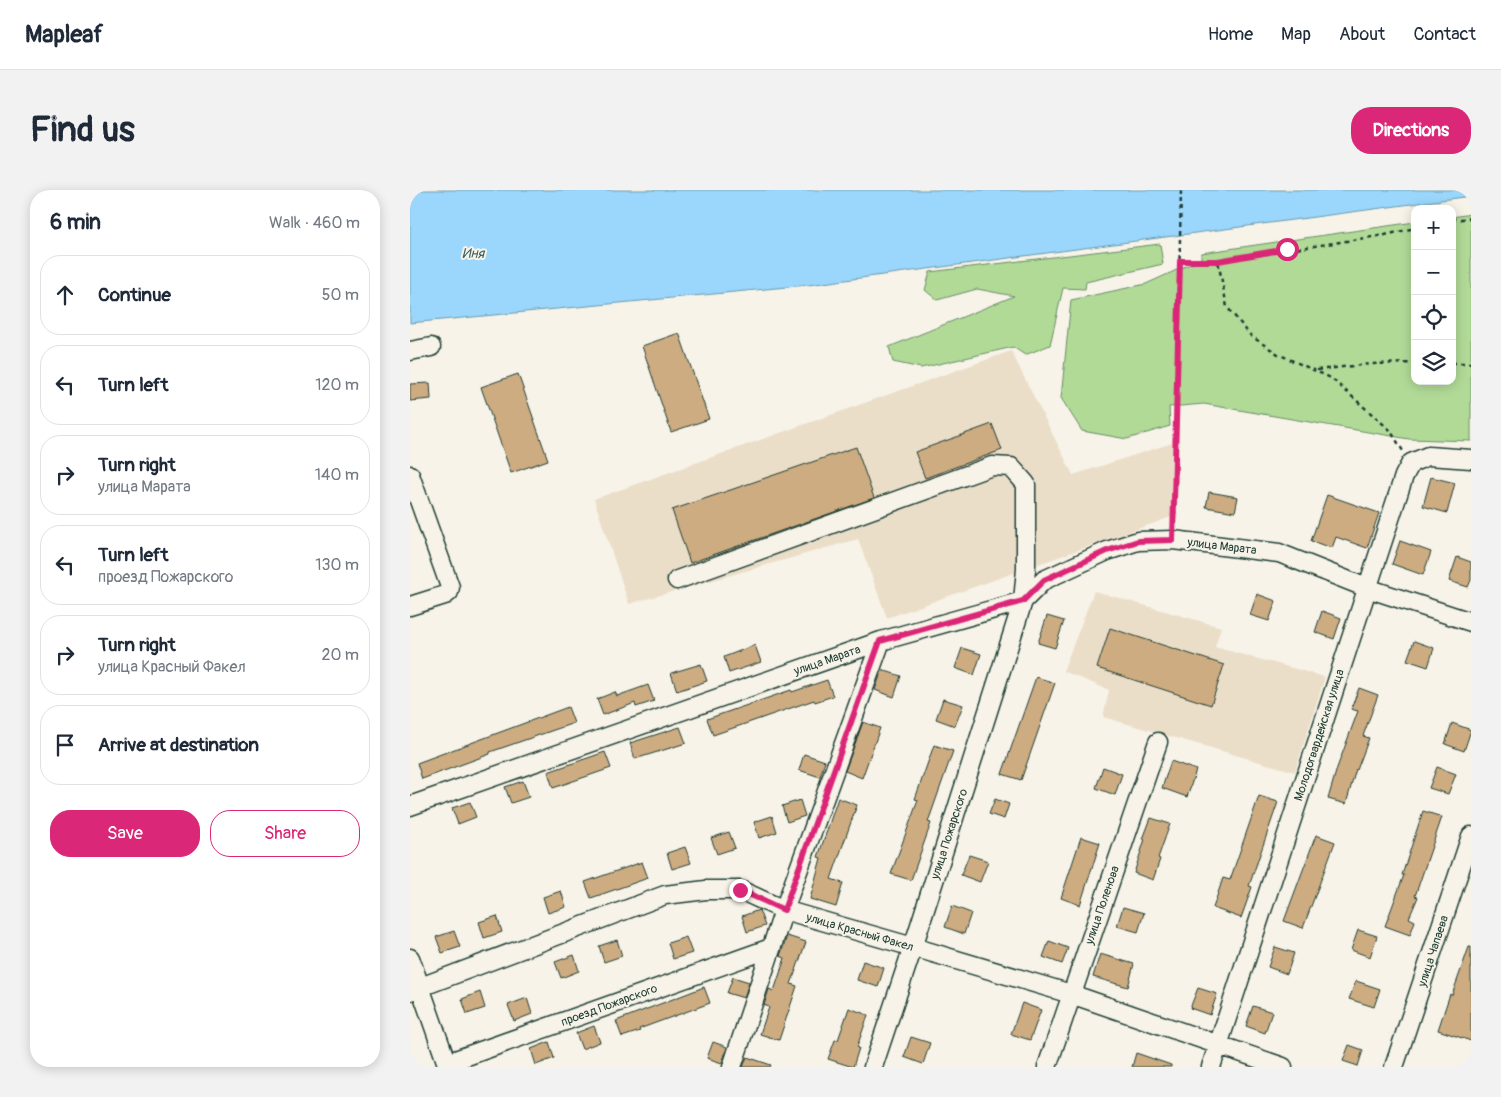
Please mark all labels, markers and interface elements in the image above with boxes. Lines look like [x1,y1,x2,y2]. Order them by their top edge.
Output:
text: Mapleaf [25,20,103,49]
text: Home [1208,23,1253,46]
text: Map [1281,23,1311,46]
text: About [1339,23,1385,46]
text: Contact [1413,23,1476,46]
button: Directions [1351,107,1471,154]
text: Find us [30,108,135,152]
map controls [1411,205,1456,385]
button: + [1411,205,1456,250]
text: 6 min [50,209,101,236]
text: Walk · 460 m [269,213,360,233]
route start [1276,238,1299,261]
water label: Иня [462,245,485,262]
button: − [1411,250,1456,295]
icon: ahead [51,281,79,309]
text: Continue [98,283,171,307]
text: 50 m [322,285,359,305]
button: locate [1411,295,1456,340]
button: layers [1411,340,1456,385]
icon: left [51,371,79,399]
text: Turn left [98,373,168,397]
text: 120 m [315,375,359,395]
text: Turn right [98,453,176,477]
icon: right [51,461,79,489]
text: 140 m [315,465,359,485]
text: улица Марата [98,477,191,497]
street label: улица Марата [1186,535,1258,558]
text: Turn left [98,543,168,567]
icon: left [51,551,79,579]
text: 130 m [315,555,359,575]
text: проезд Пожарского [98,567,233,587]
text: Turn right [98,633,176,657]
icon: right [51,641,79,669]
street label: улица Марата [791,642,863,679]
text: 20 m [321,645,359,665]
text: улица Красный Факел [98,657,246,677]
street label: Молодогвардейская улица [1291,667,1348,803]
icon: arrive [51,731,79,759]
text: Arrive at destination [98,733,259,757]
street label: улица Пожарского [927,786,971,882]
button: Save [50,810,200,857]
button: Share [210,810,360,857]
street label: улица Поленова [1082,863,1123,947]
route end [729,879,752,902]
street label: улица Красный Факел [804,910,915,955]
street label: улица Чапаева [1415,913,1452,990]
street label: проезд Пожарского [559,981,660,1030]

